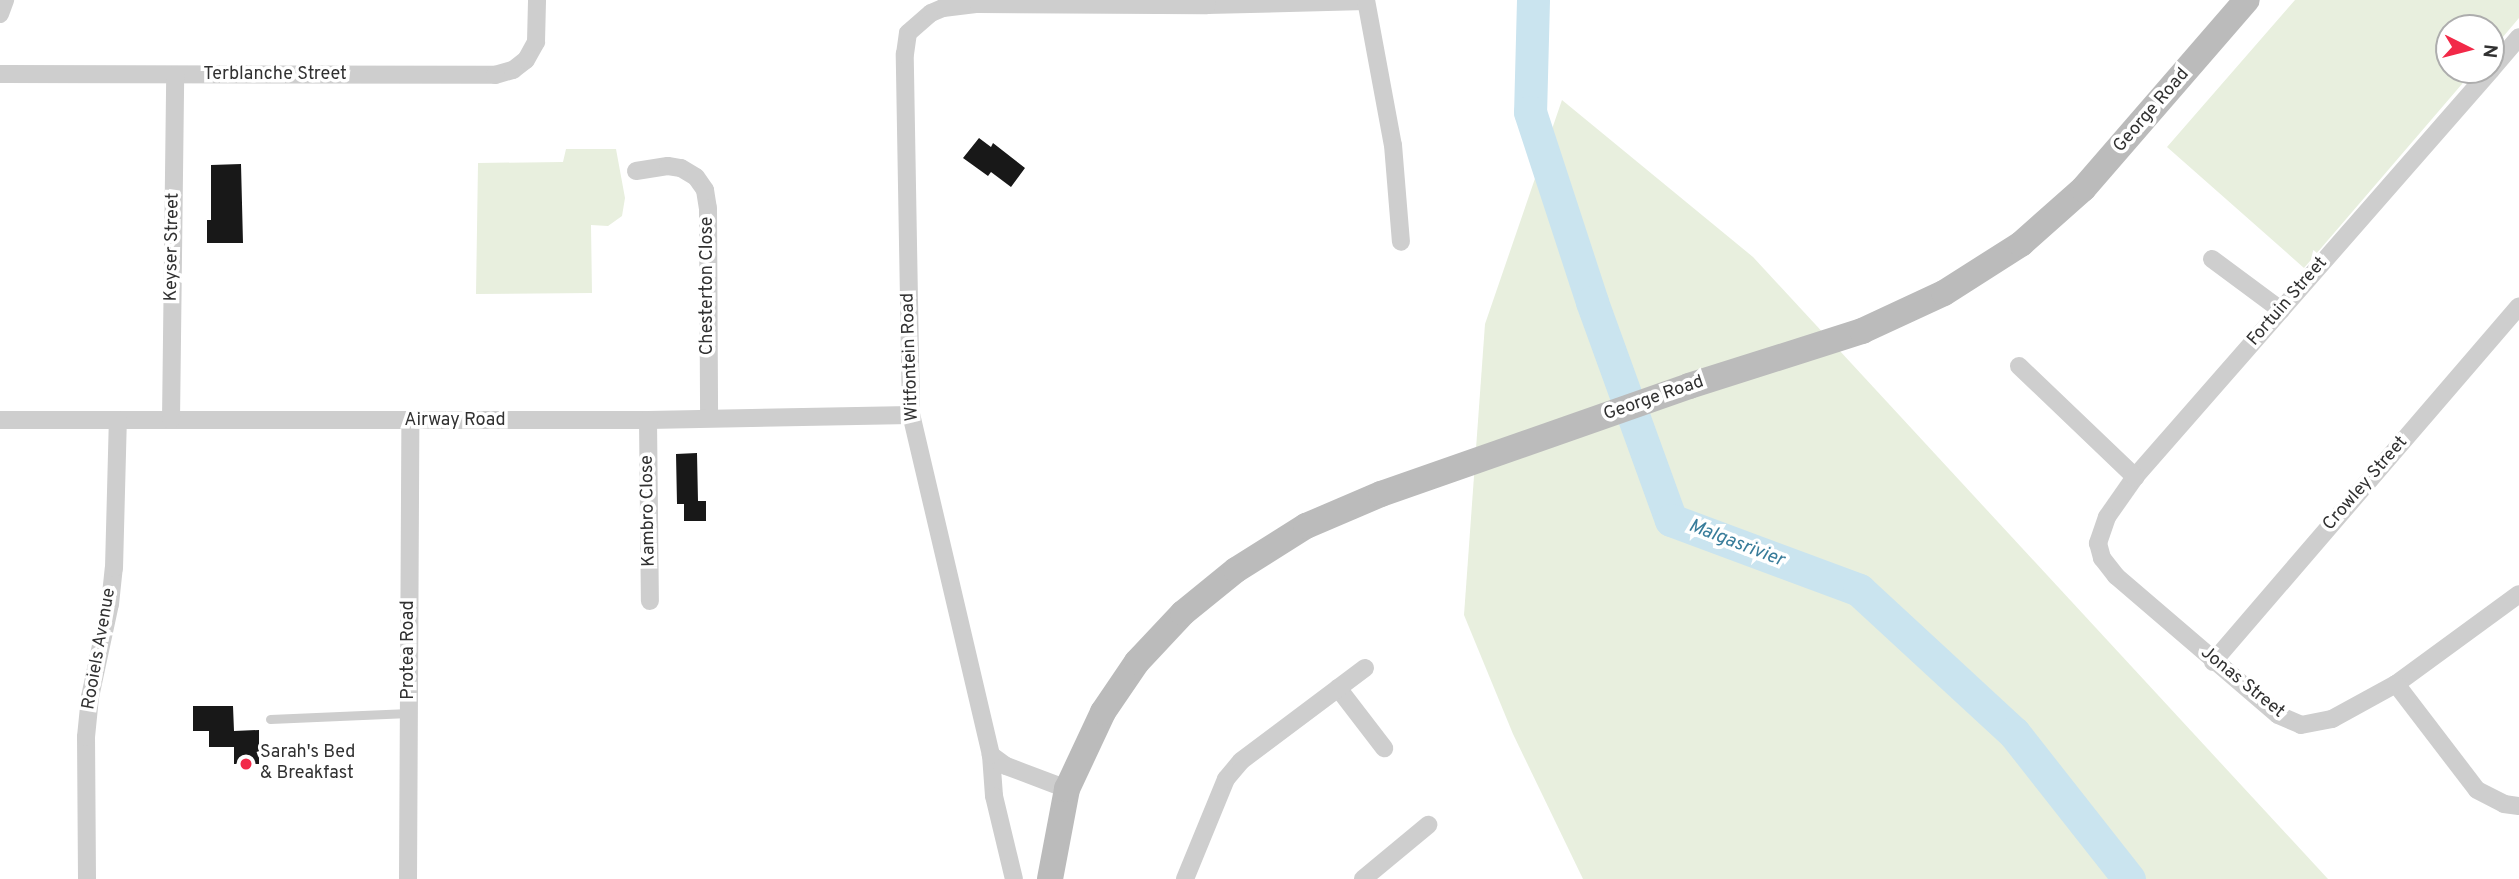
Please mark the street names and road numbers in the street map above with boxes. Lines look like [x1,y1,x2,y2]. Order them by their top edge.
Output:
street label: Terblanche Street [203,64,347,86]
street label: George Road [2110,64,2194,158]
street label: Keyser Street [161,192,185,302]
street label: Chesterton Close [697,217,719,355]
street label: Fortuin Street [2243,253,2333,351]
street label: Witfontein Road [898,292,924,422]
street label: George Road [1601,372,1707,426]
street label: Airway Road [404,410,506,432]
street label: Crowley Street [2319,432,2413,536]
street label: Kambro Close [637,455,661,567]
street label: Rooiels Avenue [79,586,121,712]
street label: Protea Road [398,600,420,700]
street label: Jonas Street [2196,643,2288,723]

